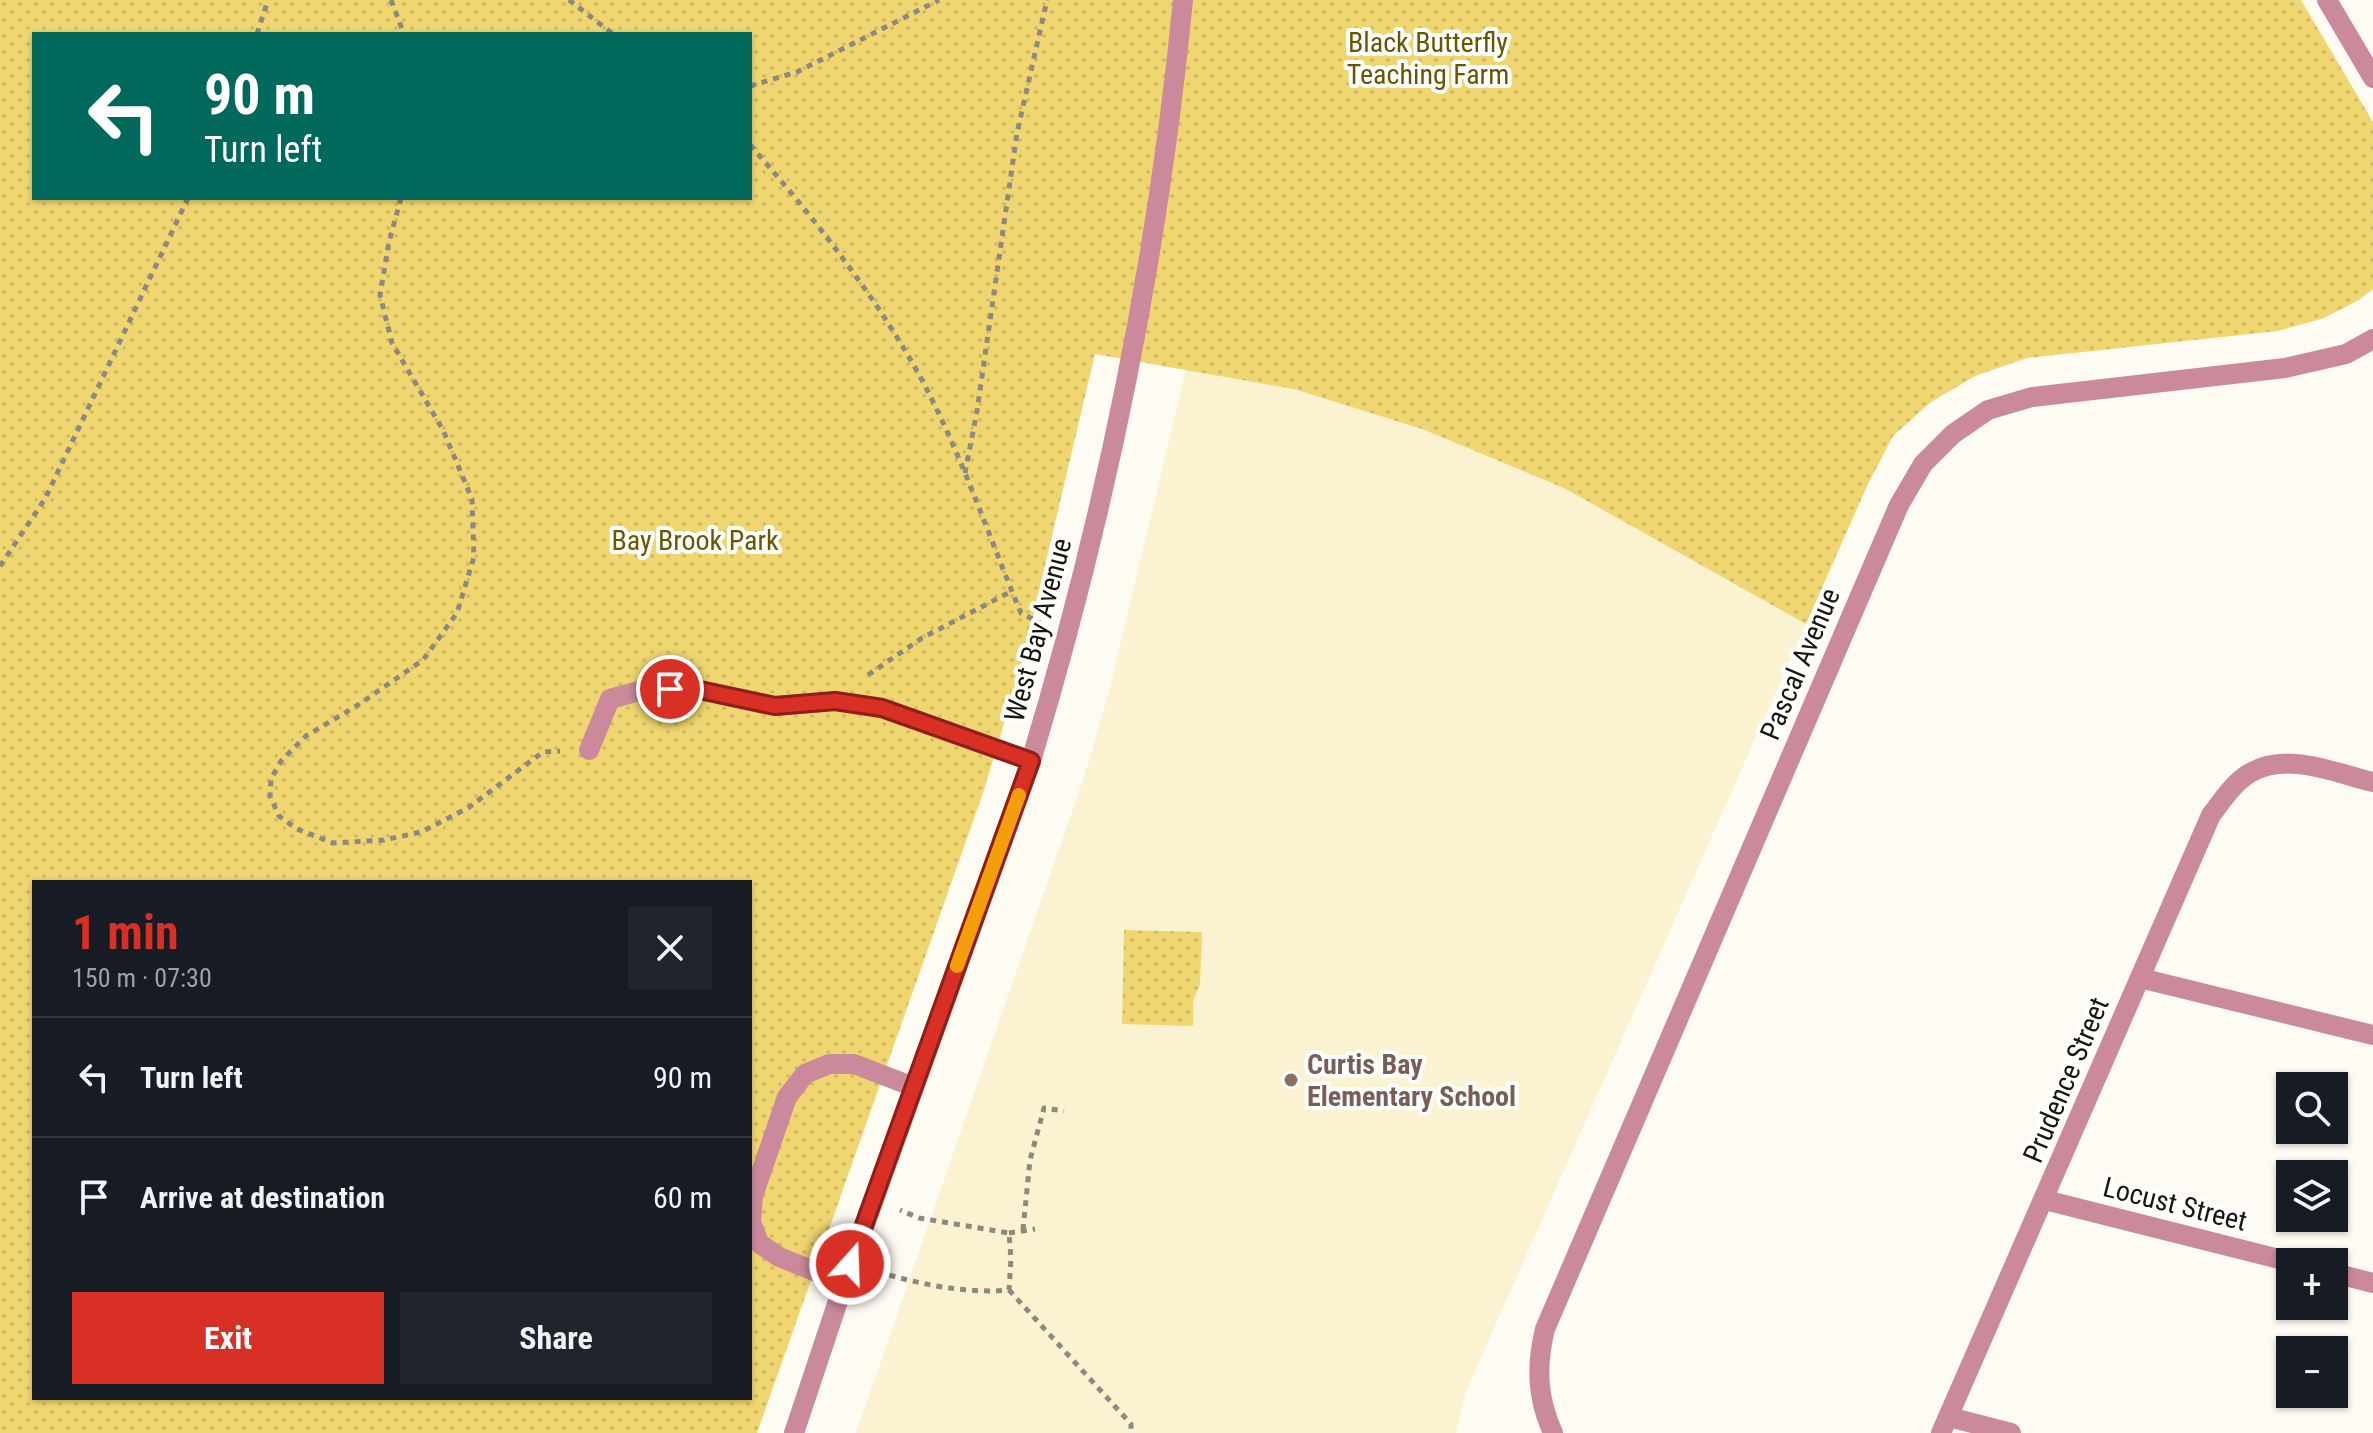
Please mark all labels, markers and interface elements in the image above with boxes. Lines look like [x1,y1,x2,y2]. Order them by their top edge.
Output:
park label: Black Butterfly Teaching Farm [1347,26,1509,91]
text: 90 m [204,62,315,128]
icon: left [72,64,176,168]
text: Turn left [204,129,322,171]
park label: Bay Brook Park [611,524,779,557]
street label: West Bay Avenue [998,535,1078,725]
street label: Pascal Avenue [1753,583,1847,745]
pin [636,655,704,723]
icon: arrive [648,667,692,711]
text: 1 min [72,904,179,961]
button: close [628,906,712,990]
text: 150 m · 07:30 [72,963,212,993]
street label: Prudence Street [2016,992,2116,1168]
place label: Curtis Bay Elementary School [1307,1048,1516,1113]
icon: left [72,1055,116,1099]
text: Turn left [140,1060,243,1095]
text: 90 m [653,1060,712,1095]
marker: Curtis Bay Elementary School [1282,1071,1300,1089]
map controls [2276,1072,2348,1408]
button: search [2276,1072,2348,1144]
button: layers [2276,1160,2348,1232]
street label: Locust Street [2100,1170,2250,1238]
icon: arrive [72,1175,116,1219]
text: Arrive at destination [140,1180,385,1215]
text: 60 m [653,1180,712,1215]
position arrow [808,1222,892,1306]
button: + [2276,1248,2348,1320]
button: Exit [72,1292,384,1384]
button: Share [400,1292,712,1384]
button: − [2276,1336,2348,1408]

